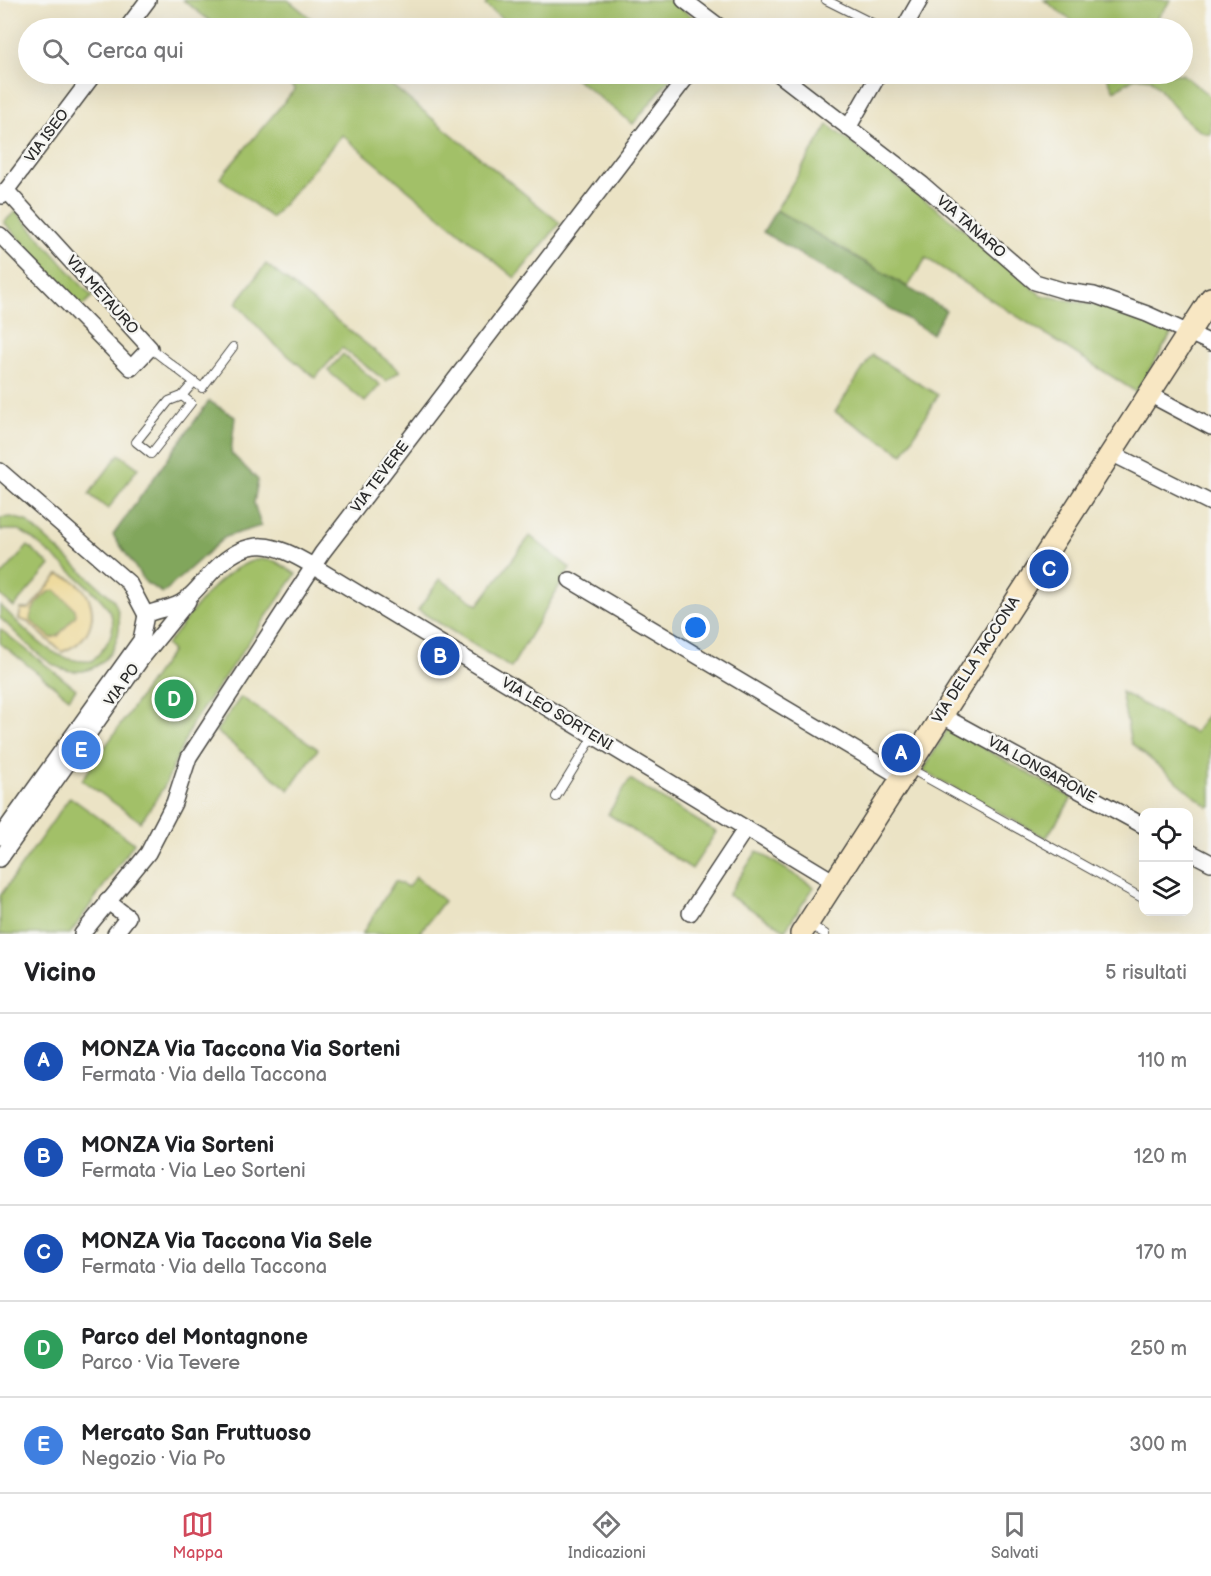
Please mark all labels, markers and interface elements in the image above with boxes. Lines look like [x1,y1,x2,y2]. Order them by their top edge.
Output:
search box [18,18,1193,84]
icon: search [39,35,72,68]
text: Cerca qui [87,38,184,65]
street label: VIA ISEO [21,106,73,166]
street label: VIA TANARO [932,192,1010,262]
street label: VIA METAURO [62,252,142,338]
street label: VIA TEVERE [347,437,413,517]
pin: C [1030,546,1068,592]
street label: VIA DELLA TACCONA [928,592,1025,727]
your location [681,613,710,642]
pin: B [420,634,460,678]
street label: VIA PO [100,660,144,710]
street label: VIA LEO SORTENI [498,673,616,755]
pin: D [154,676,194,722]
pin: E [62,728,100,772]
pin: A [882,730,920,776]
street label: VIA LONGARONE [984,732,1100,808]
map controls [1139,808,1193,916]
button: locate [1139,808,1193,862]
button: layers [1139,862,1193,916]
text: Vicino [24,958,96,989]
text: 5 risultati [1105,961,1187,985]
text: MONZA Via Taccona Via Sorteni [81,1036,400,1063]
text: A [37,1049,50,1073]
text: 110 m [1138,1049,1187,1073]
text: Fermata · Via della Taccona [81,1063,327,1087]
text: MONZA Via Sorteni [81,1132,274,1159]
text: B [36,1145,51,1169]
text: 120 m [1134,1145,1187,1169]
text: Fermata · Via Leo Sorteni [81,1159,306,1183]
text: MONZA Via Taccona Via Sele [81,1228,372,1255]
text: C [36,1241,51,1265]
text: 170 m [1136,1241,1187,1265]
text: Fermata · Via della Taccona [81,1255,327,1279]
text: Parco del Montagnone [81,1324,308,1351]
text: D [37,1337,50,1361]
text: 250 m [1130,1337,1187,1361]
text: Parco · Via Tevere [81,1351,240,1375]
text: Mercato San Fruttuoso [81,1420,311,1447]
text: E [37,1433,50,1457]
text: 300 m [1129,1433,1187,1457]
text: Negozio · Via Po [81,1447,226,1471]
tab: Mappa [173,1508,223,1563]
tab: Indicazioni [568,1508,646,1563]
tab: Salvati [991,1508,1038,1563]

